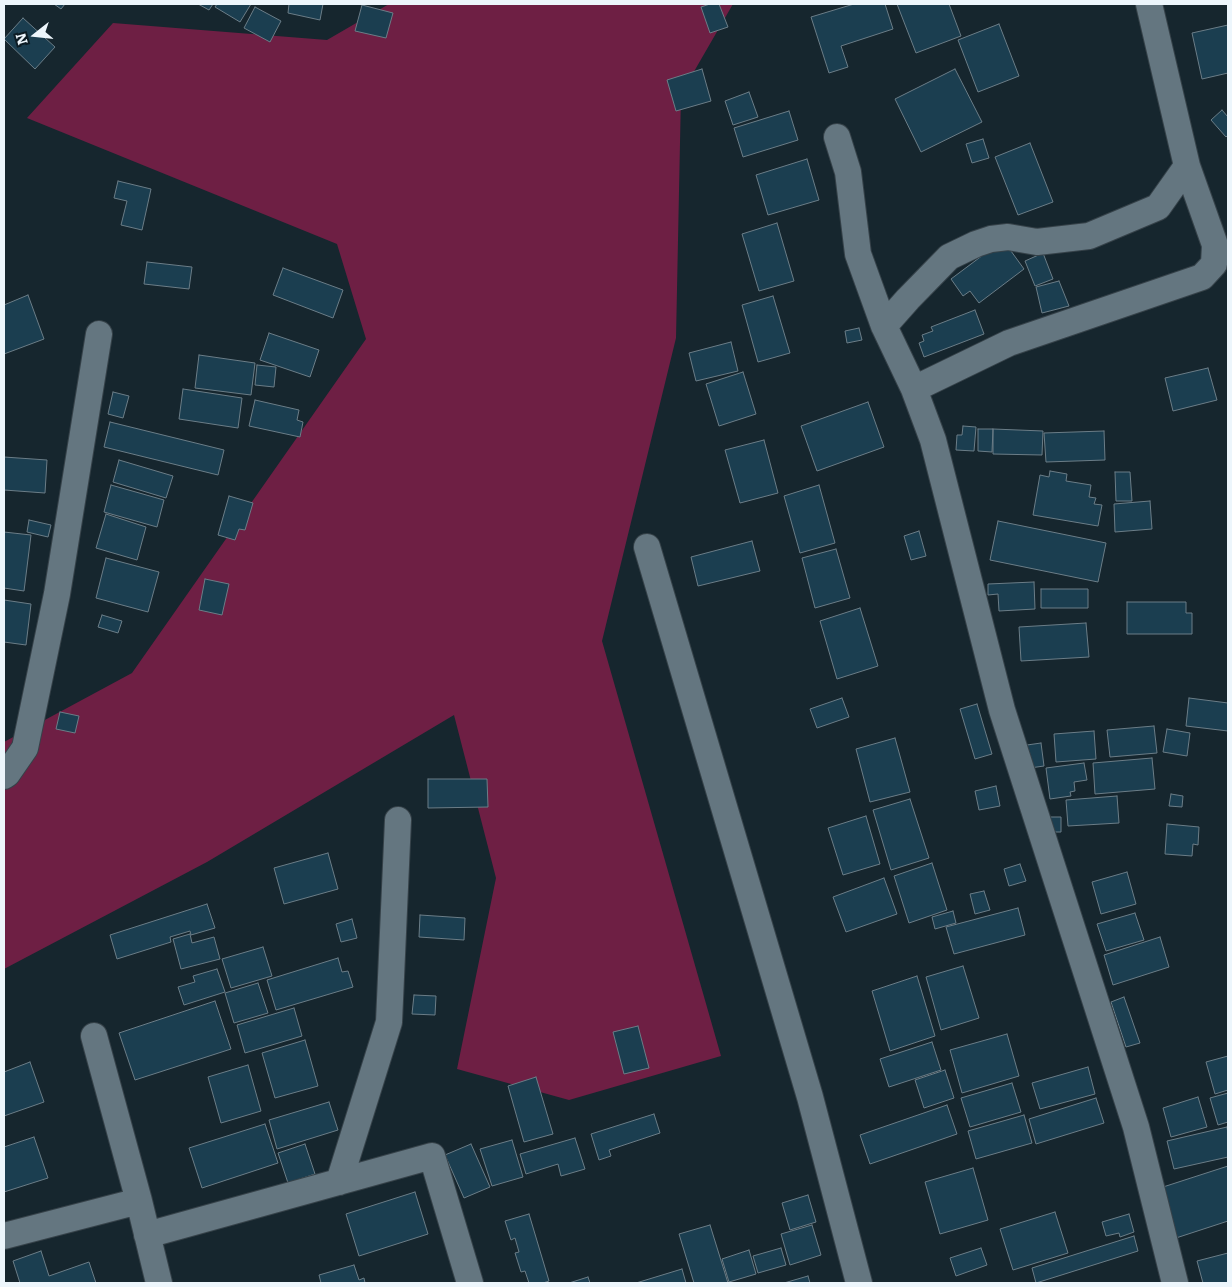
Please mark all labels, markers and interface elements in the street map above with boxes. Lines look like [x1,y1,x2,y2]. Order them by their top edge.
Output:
north arrow [10,10,60,60]
text: N [9,31,32,48]

